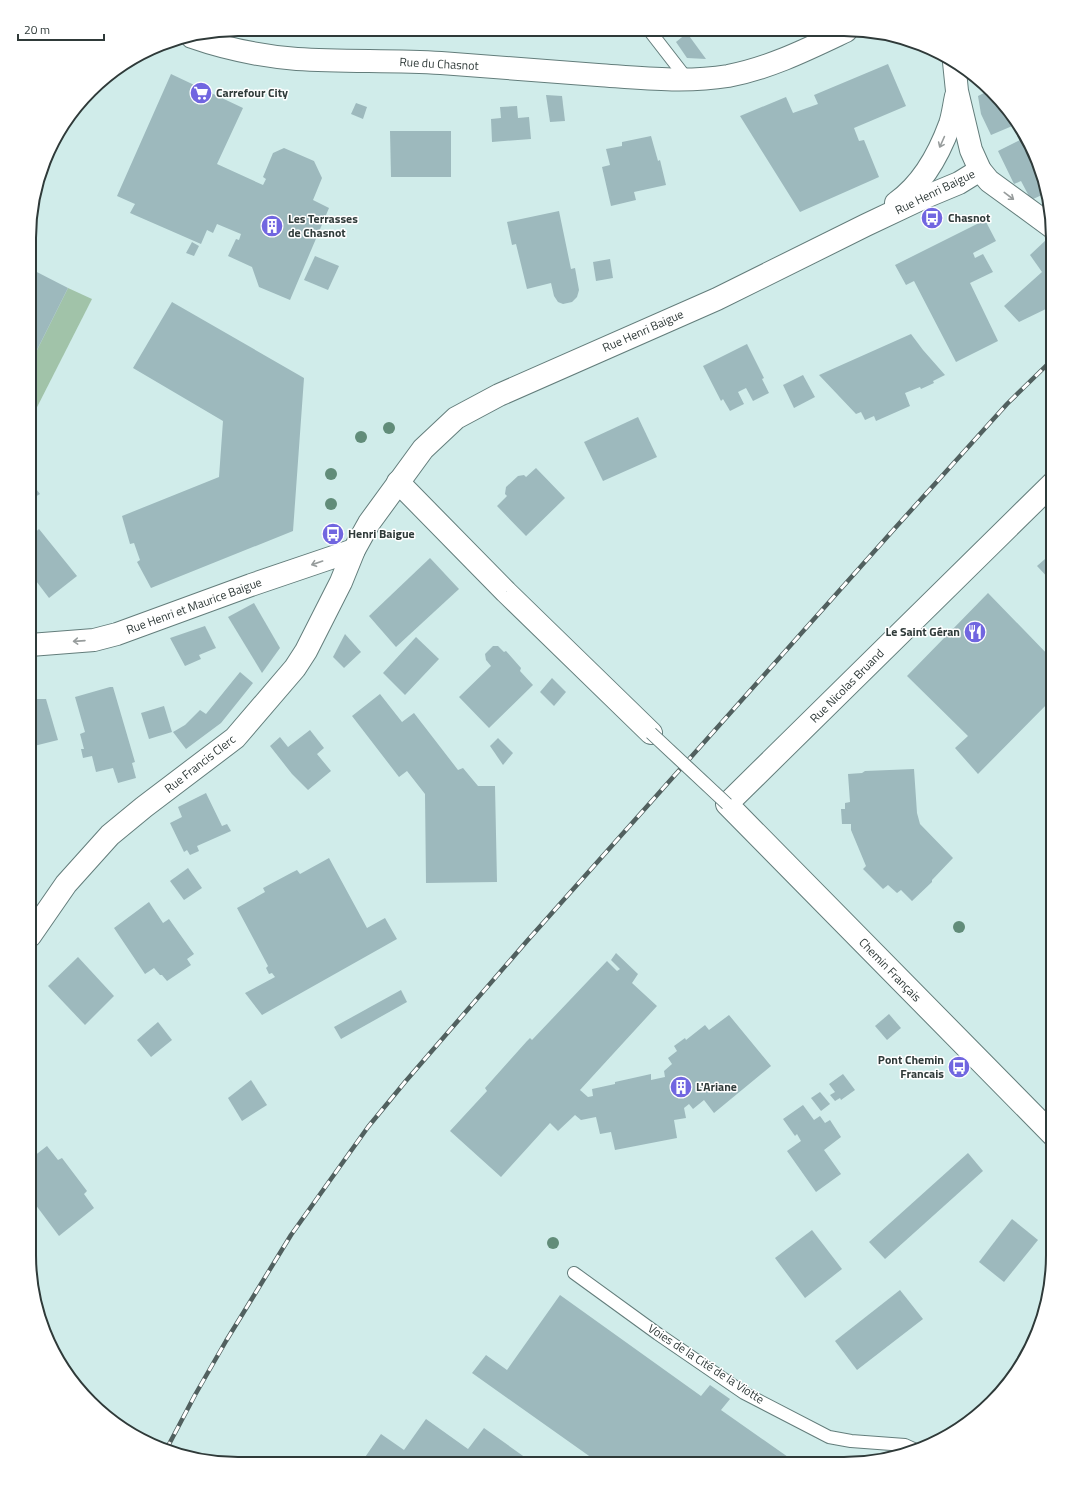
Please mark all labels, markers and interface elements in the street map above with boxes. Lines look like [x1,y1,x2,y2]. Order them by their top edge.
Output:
scale bar [18,16,104,42]
text: 20 m [24,20,50,39]
street label: Rue du Chasnot [399,52,480,75]
supermarket icon: Carrefour City [188,80,214,106]
place label: Carrefour City [216,83,288,102]
one-way arrow [938,135,945,147]
street label: Rue Henri Baigue [892,164,978,219]
one-way arrow [1004,192,1015,200]
bus stop icon: Chasnot [919,205,945,231]
place label: Chasnot [948,208,991,227]
place label: Les Terrasses de Chasnot [288,209,358,242]
building icon: Les Terrasses de Chasnot [259,213,285,239]
street label: Rue Henri Baigue [599,304,686,357]
bus stop icon: Henri Baigue [320,521,346,547]
place label: Henri Baigue [348,524,415,543]
one-way arrow [312,559,324,567]
street label: Rue Henri et Maurice Baigue [123,572,264,639]
restaurant icon: Le Saint Géran [962,619,988,645]
place label: Le Saint Géran [885,622,960,641]
one-way arrow [73,638,86,645]
street label: Rue Nicolas Bruand [805,644,888,727]
street label: Rue Francis Clerc [160,730,239,798]
street label: Chemin Français [855,933,926,1006]
place label: Pont Chemin Francais [878,1050,944,1083]
bus stop icon: Pont Chemin Francais [946,1054,972,1080]
building icon: L'Ariane [668,1074,694,1100]
place label: L'Ariane [696,1077,737,1096]
street label: Voies de la Cité de la Viotte [644,1319,768,1408]

